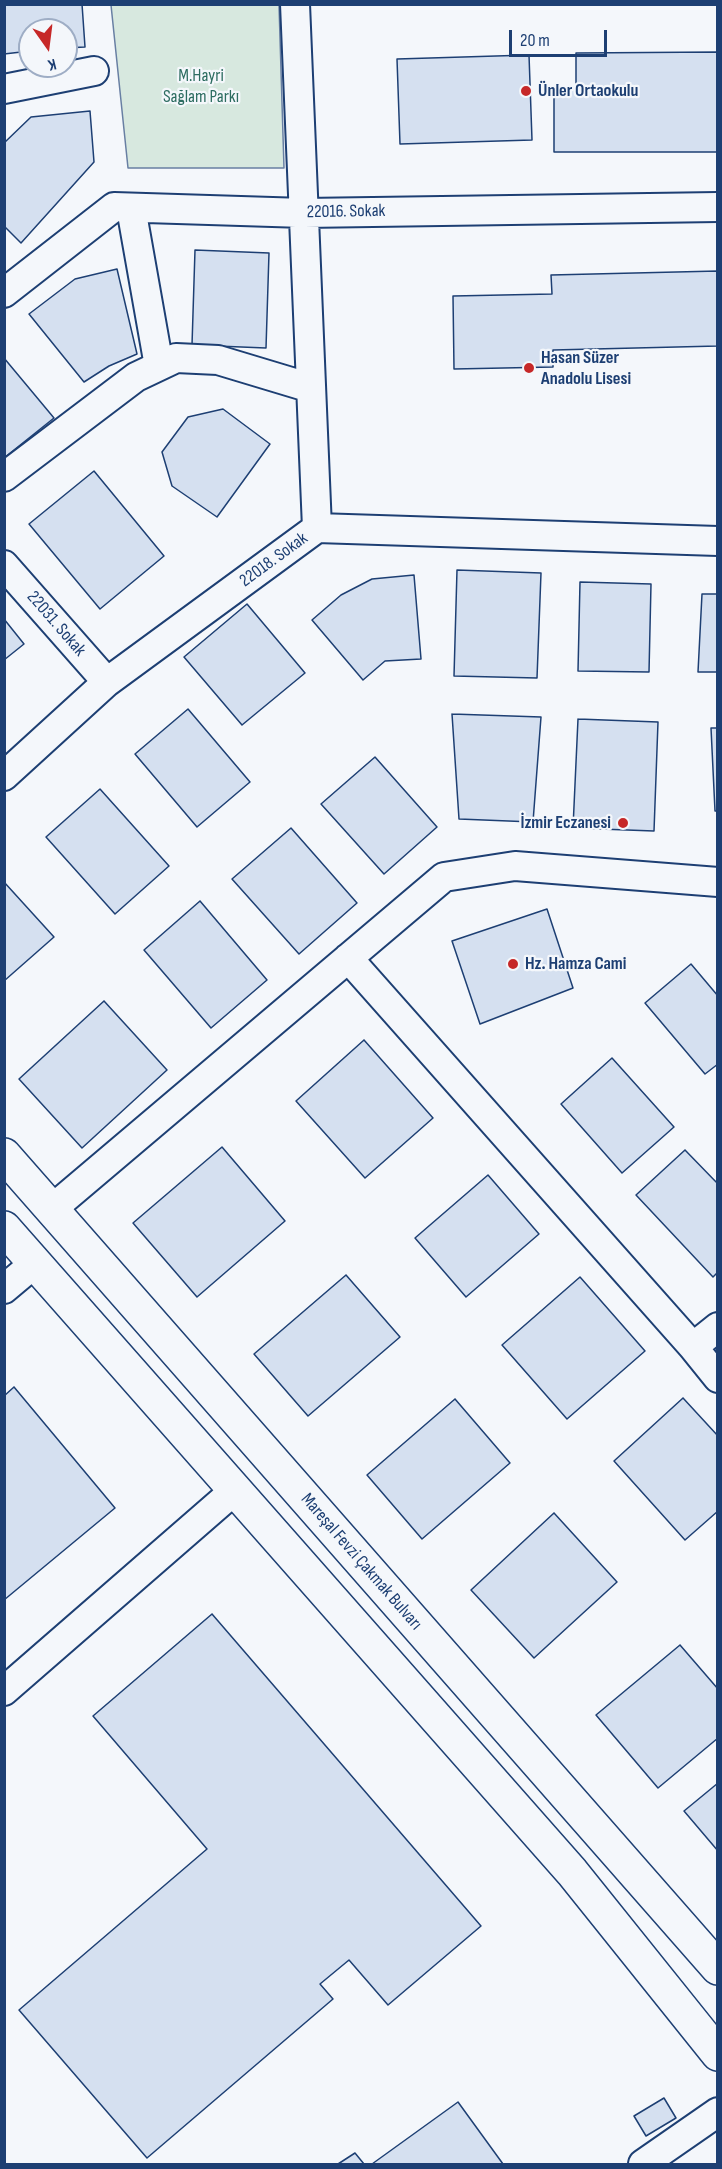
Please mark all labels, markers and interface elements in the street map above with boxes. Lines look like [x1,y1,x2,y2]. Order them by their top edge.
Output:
north arrow [18,18,78,78]
scale bar [512,18,610,56]
text: 20 m [520,30,550,51]
text: K [46,54,58,74]
park label: M.Hayri Sağlam Parkı [163,65,239,107]
place label: Ünler Ortaokulu [538,80,638,102]
marker: Ünler Ortaokulu [519,84,533,98]
street label: 22016. Sokak [306,201,386,223]
place label: Hasan Süzer Anadolu Lisesi [541,347,631,389]
marker: Hasan Süzer Anadolu Lisesi [522,361,536,375]
street label: 22018. Sokak [236,528,312,592]
street label: 22031. Sokak [22,587,90,661]
place label: İzmir Eczanesi [520,812,611,834]
marker: İzmir Eczanesi [616,816,630,830]
place label: Hz. Hamza Cami [525,953,626,975]
marker: Hz. Hamza Cami [506,957,520,971]
street label: Mareşal Fevzi Çakmak Bulvarı [296,1489,426,1635]

